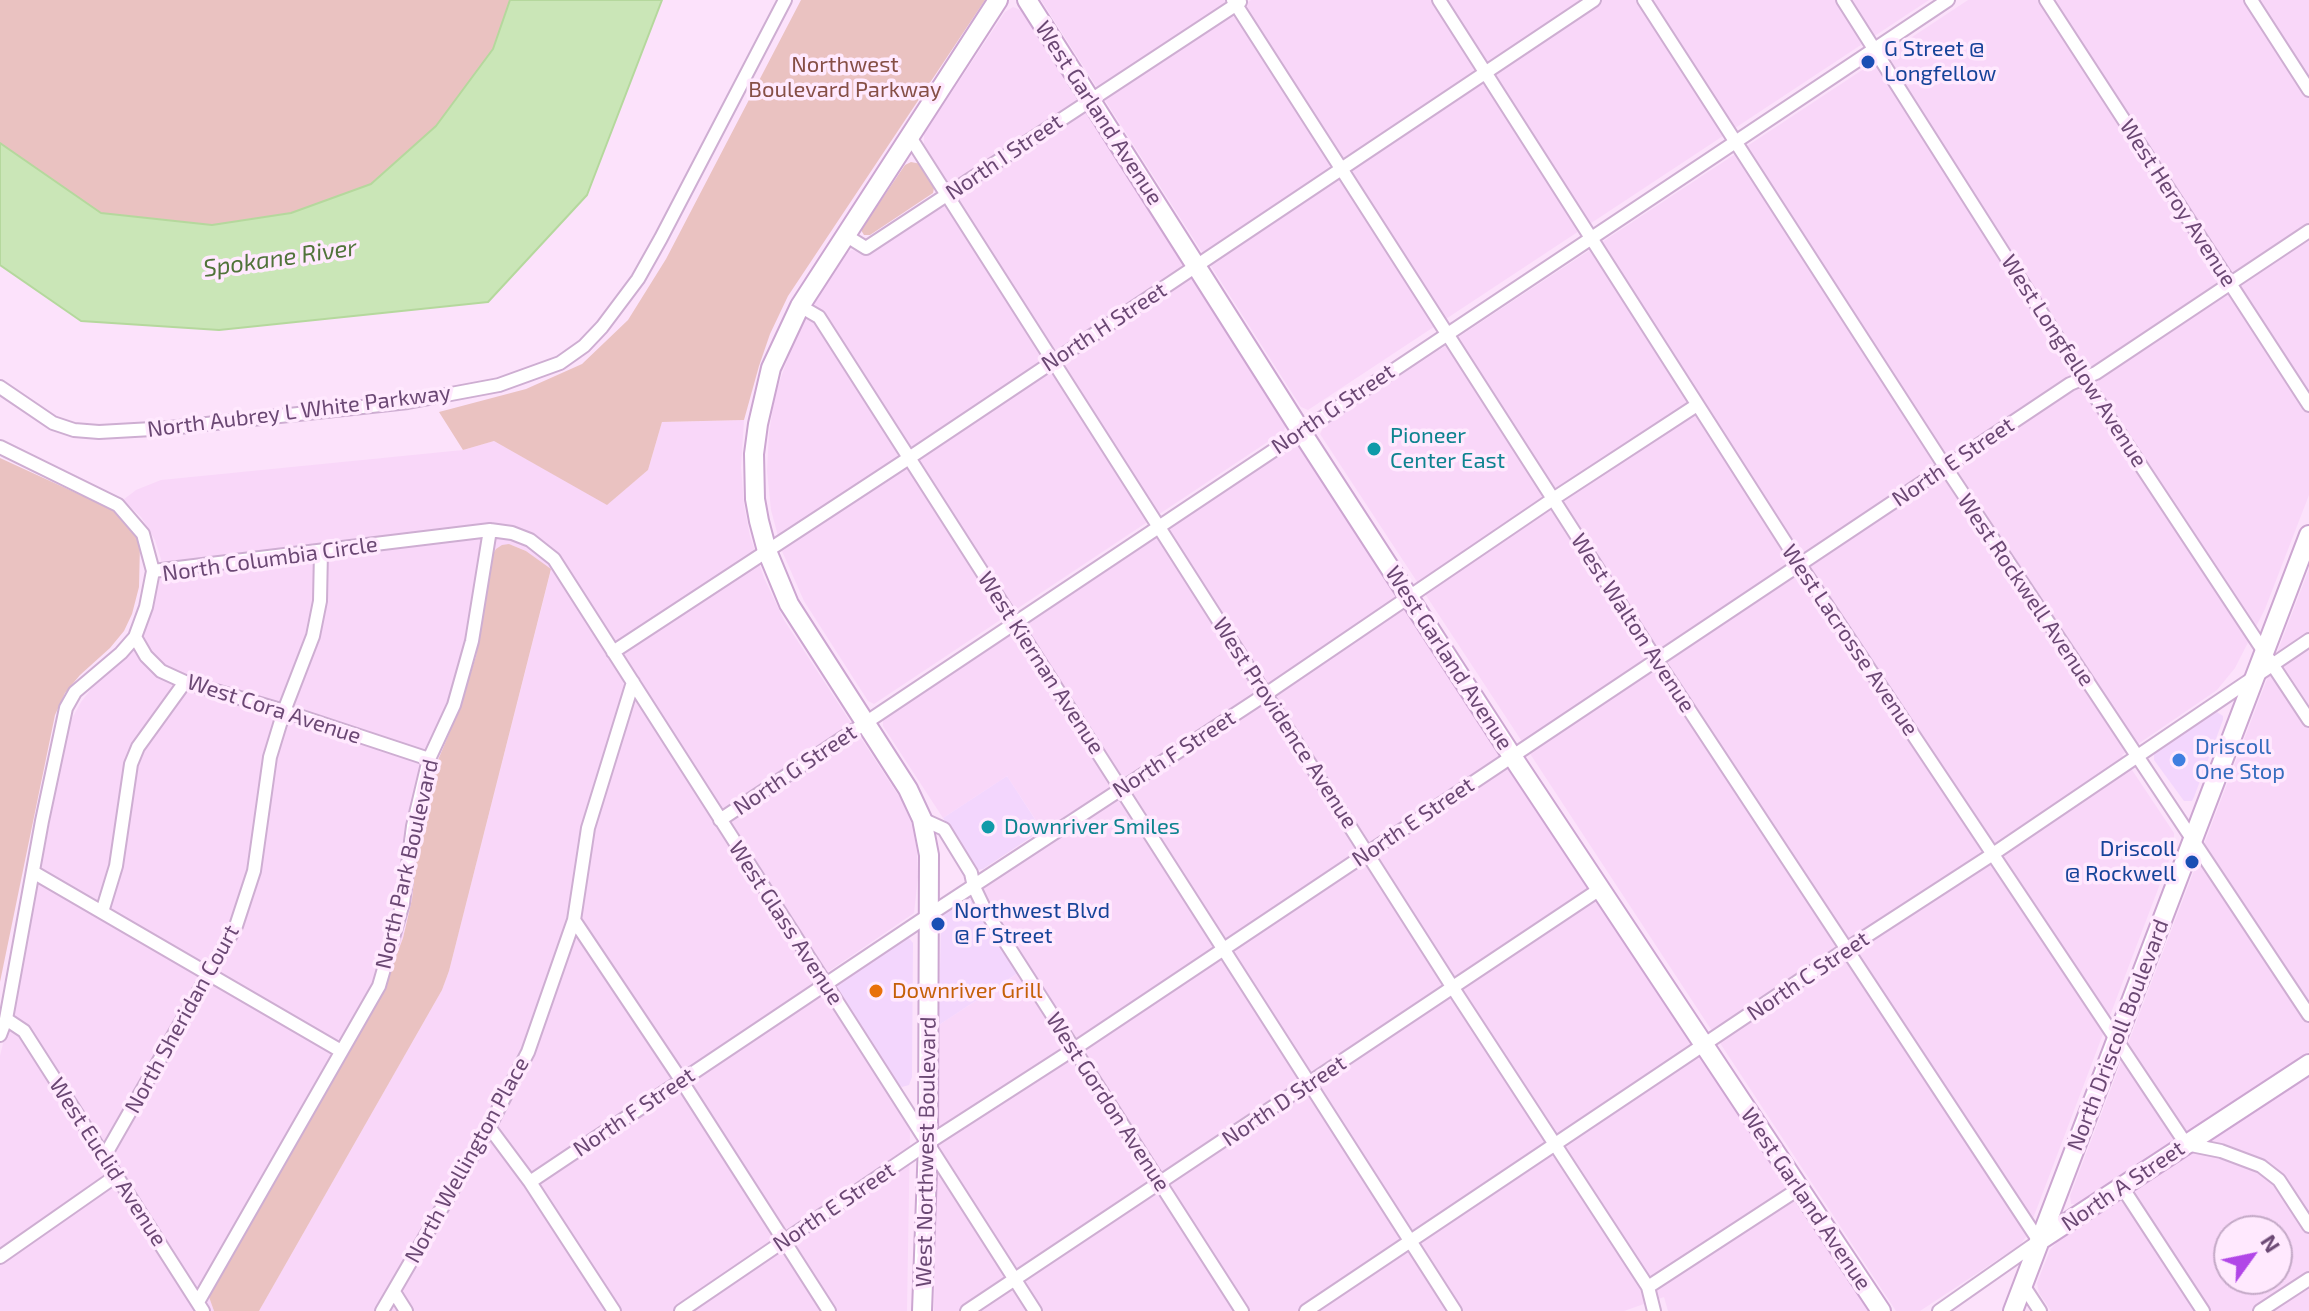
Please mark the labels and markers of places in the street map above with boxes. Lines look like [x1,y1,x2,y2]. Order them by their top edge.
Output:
place label: G Street @ Longfellow [1884,36,1996,88]
marker: G Street @ Longfellow [1859,53,1877,71]
place label: Pioneer Center East [1390,423,1505,474]
marker: Pioneer Center East [1365,440,1383,458]
place label: Driscoll One Stop [2195,734,2285,786]
marker: Driscoll One Stop [2170,751,2188,769]
place label: Downriver Smiles [1004,814,1180,840]
marker: Downriver Smiles [979,818,997,836]
place label: Driscoll @ Rockwell [2064,836,2176,888]
marker: Driscoll @ Rockwell [2183,853,2201,871]
place label: Northwest Blvd @ F Street [954,898,1110,950]
marker: Northwest Blvd @ F Street [929,915,947,933]
place label: Downriver Grill [892,978,1042,1004]
marker: Downriver Grill [867,982,885,1000]

